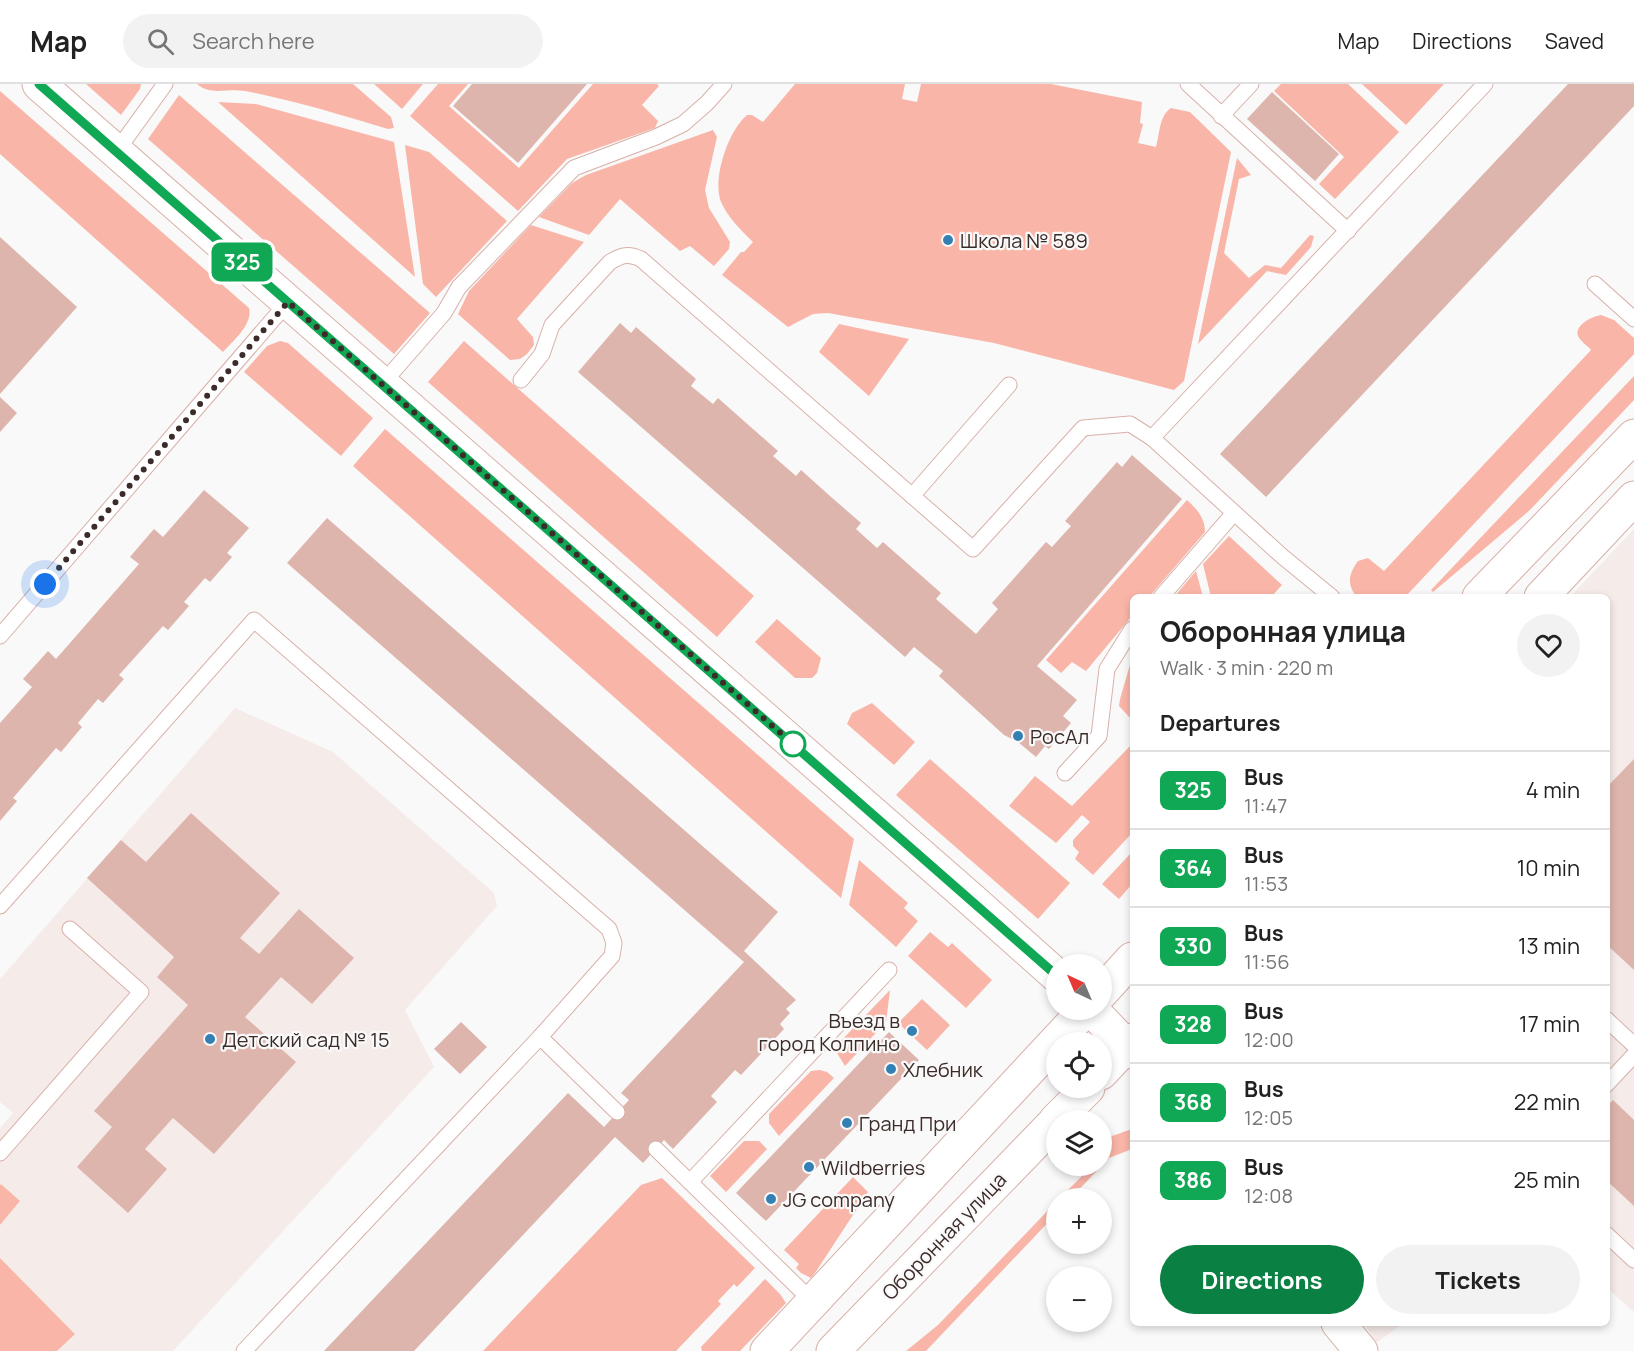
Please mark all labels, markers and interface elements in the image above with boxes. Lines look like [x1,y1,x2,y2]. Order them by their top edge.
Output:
search box [123,14,543,68]
text: Map [30,22,87,60]
icon: search [144,25,177,58]
text: Search here [192,26,315,56]
text: Map [1338,27,1379,55]
text: Directions [1412,27,1512,55]
text: Saved [1545,27,1604,55]
place label: Школа № 589 [960,227,1088,254]
marker: Школа № 589 [941,233,955,247]
line badge: 325 [208,242,276,282]
text: 325 [223,248,261,276]
your location [30,569,60,599]
text: Оборонная улица [1160,612,1406,650]
button: heart [1517,614,1580,677]
text: Walk · 3 min · 220 m [1160,654,1333,681]
text: Departures [1160,708,1280,738]
place label: РосАл [1030,723,1089,750]
marker: РосАл [1011,729,1025,743]
unlabelled marker [780,731,806,757]
text: Bus [1244,762,1284,792]
text: 4 min [1526,775,1580,805]
text: 325 [1174,776,1212,804]
text: 11:47 [1244,792,1287,819]
text: Bus [1244,840,1284,870]
text: 10 min [1517,853,1580,883]
text: 364 [1174,854,1212,882]
text: 11:53 [1244,870,1288,897]
text: Bus [1244,918,1284,948]
text: 13 min [1518,931,1580,961]
text: 330 [1174,932,1212,960]
text: 11:56 [1244,948,1290,975]
north arrow [1046,954,1112,1020]
map controls [1046,954,1112,1332]
text: Bus [1244,996,1284,1026]
place label: Въезд в город Колпино [759,1007,900,1057]
text: 17 min [1519,1009,1580,1039]
text: 328 [1174,1010,1212,1038]
marker: Въезд в город Колпино [905,1024,919,1038]
place label: Детский сад № 15 [222,1026,390,1053]
text: 12:00 [1244,1026,1294,1053]
marker: Детский сад № 15 [203,1032,217,1046]
button: locate [1046,1032,1112,1098]
place label: Хлебник [903,1056,984,1083]
marker: Хлебник [884,1062,898,1076]
text: Bus [1244,1074,1284,1104]
text: 22 min [1514,1087,1580,1117]
text: 368 [1174,1088,1212,1116]
text: 12:05 [1244,1104,1293,1131]
place label: Гранд При [859,1110,956,1137]
button: layers [1046,1110,1112,1176]
marker: Гранд При [840,1116,854,1130]
text: Bus [1244,1152,1284,1182]
place label: Wildberries [821,1154,925,1181]
marker: Wildberries [802,1160,816,1174]
text: 25 min [1513,1165,1580,1195]
street label: Оборонная улица [876,1166,1012,1306]
text: 386 [1174,1166,1212,1194]
text: 12:08 [1244,1182,1293,1209]
place label: JG company [783,1186,895,1213]
button: + [1046,1188,1112,1254]
marker: JG company [764,1192,778,1206]
button: Directions [1160,1245,1364,1314]
button: Tickets [1376,1245,1580,1314]
button: − [1046,1266,1112,1332]

